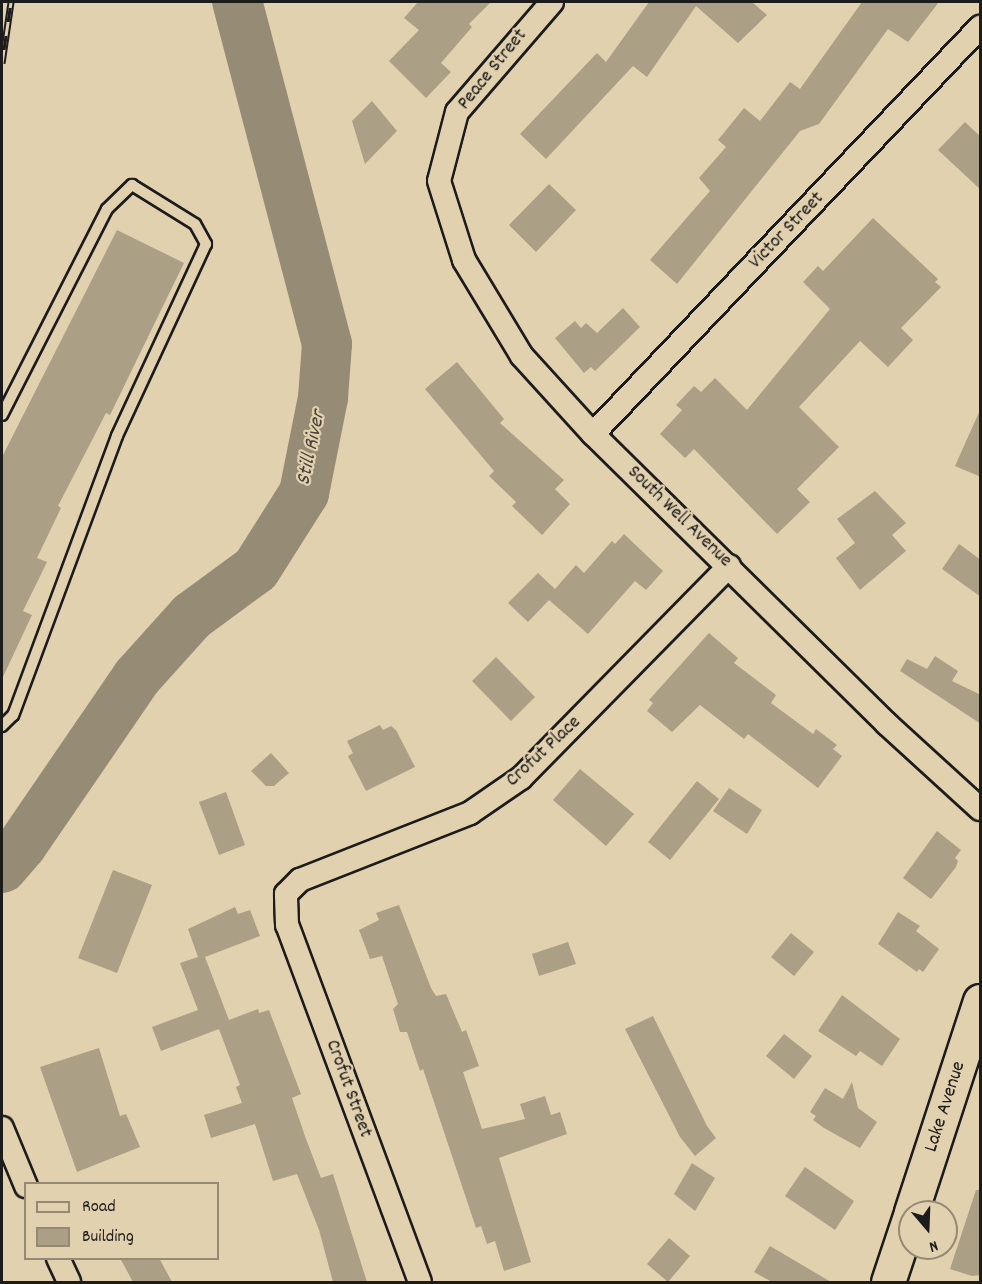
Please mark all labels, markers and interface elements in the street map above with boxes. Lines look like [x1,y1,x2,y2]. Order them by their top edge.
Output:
street label: Peace Street [453,25,533,115]
street label: Victor Street [744,187,830,275]
water label: Still River [292,408,332,488]
street label: South Well Avenue [622,461,736,573]
street label: Crofut Place [501,711,587,793]
street label: Crofut Street [319,1037,377,1141]
street label: Lake Avenue [920,1059,972,1155]
legend [24,1182,219,1260]
text: Road [82,1195,116,1220]
north arrow [898,1200,958,1260]
text: Building [82,1225,134,1250]
text: N [926,1233,941,1258]

